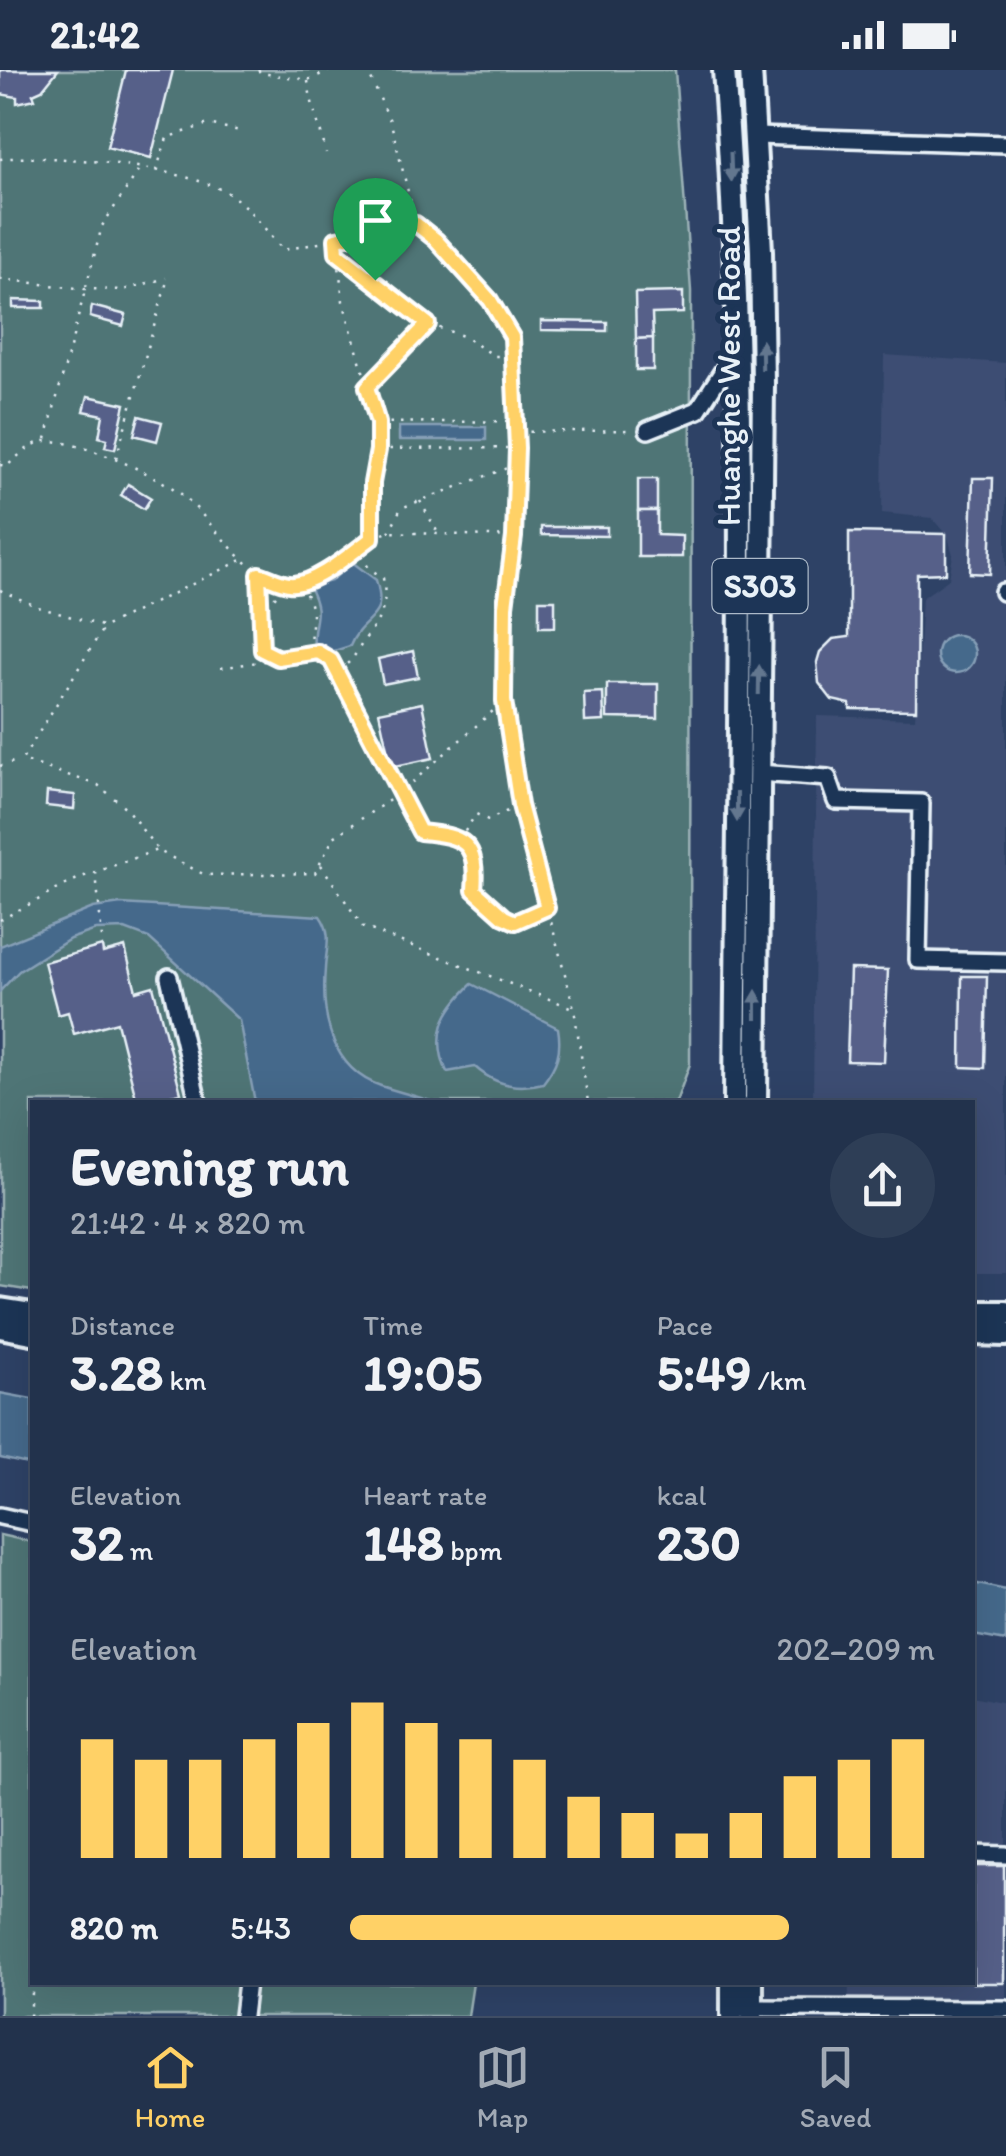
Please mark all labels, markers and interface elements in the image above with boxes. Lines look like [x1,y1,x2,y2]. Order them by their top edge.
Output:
text: 21:42 [50,12,140,58]
one-way arrow [723,152,739,184]
pin [333,178,418,281]
icon: arrive [348,193,403,248]
street label: Huanghe West Road [707,226,749,526]
one-way arrow [754,339,770,371]
road number: S303 [712,559,808,613]
one-way arrow [752,664,768,696]
one-way arrow [729,792,745,824]
one-way arrow [748,989,764,1021]
text: Evening run [70,1133,349,1199]
button: share [830,1133,935,1238]
text: 21:42 · 4 × 820 m [70,1204,305,1242]
text: Distance [70,1308,175,1342]
text: Time [363,1308,423,1342]
text: Pace [657,1308,713,1342]
text: 3.28 [70,1342,163,1403]
text: 19:05 [363,1342,482,1403]
text: 5:49 [657,1342,751,1403]
text: km [163,1363,207,1397]
text: /km [751,1363,806,1397]
text: Elevation [70,1478,181,1512]
text: Heart rate [363,1478,487,1512]
text: kcal [657,1478,706,1512]
text: 32 [70,1512,124,1573]
text: 148 [363,1512,444,1573]
text: 230 [657,1512,741,1573]
text: m [124,1533,153,1567]
text: bpm [444,1533,502,1567]
text: Elevation [70,1630,197,1668]
text: 202–209 m [776,1630,935,1668]
text: 820 m [70,1909,158,1947]
text: 5:43 [230,1909,291,1947]
tab: Home [135,2040,205,2134]
tab: Map [475,2040,530,2134]
tab: Saved [800,2040,871,2134]

